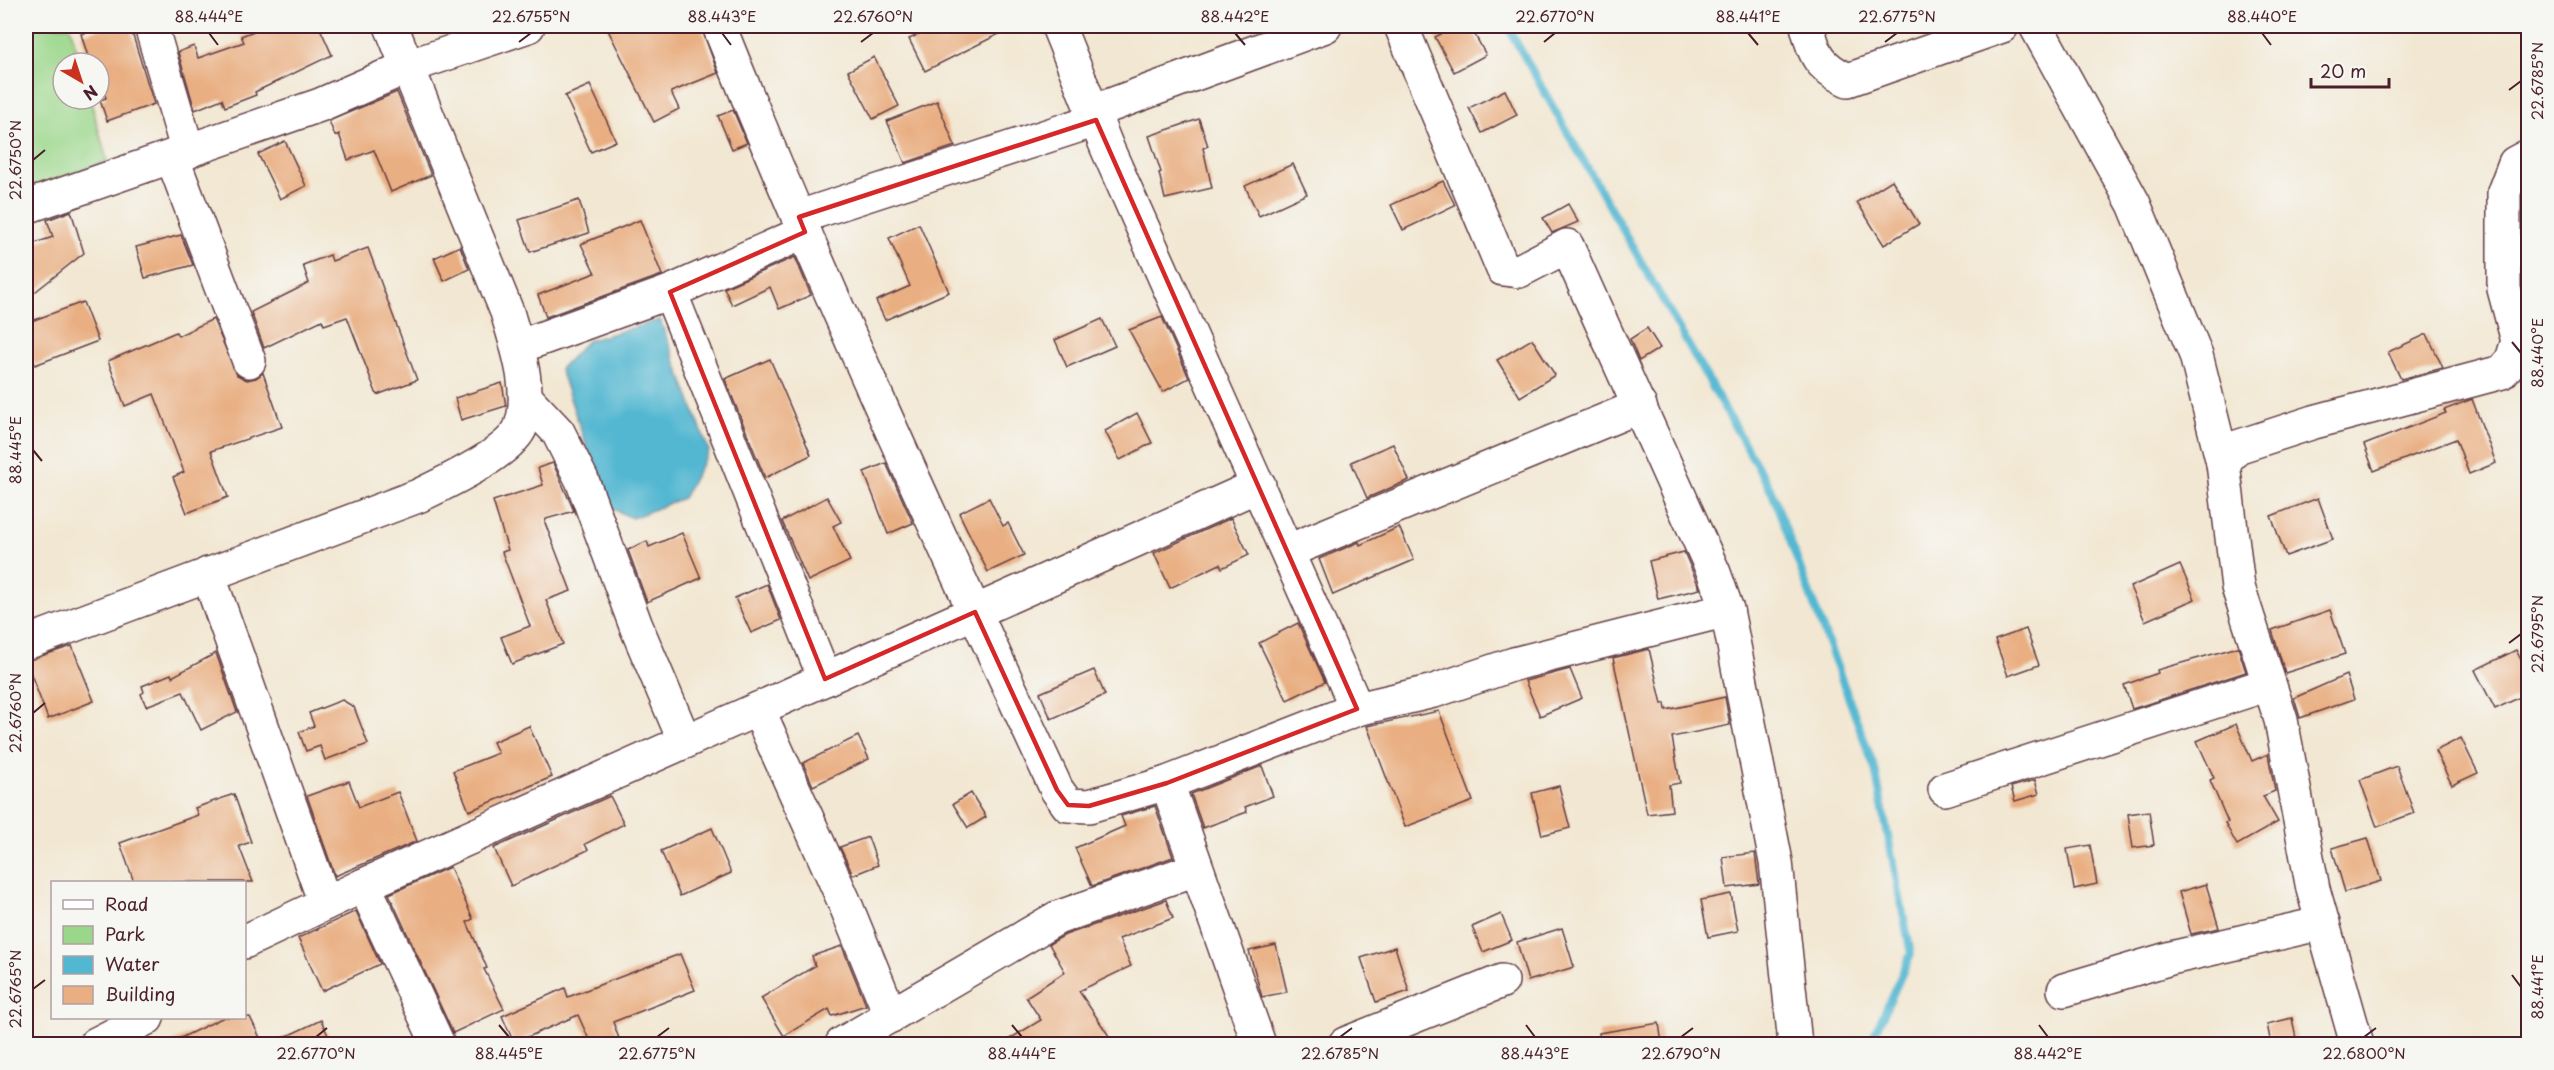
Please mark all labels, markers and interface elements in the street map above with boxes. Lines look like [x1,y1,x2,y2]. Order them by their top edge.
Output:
text: 88.444°E [175,4,244,27]
text: 22.6755°N [492,4,570,27]
text: 88.443°E [688,4,756,27]
text: 22.6760°N [833,4,913,27]
text: 88.442°E [1200,4,1270,27]
text: 22.6770°N [1515,4,1595,27]
text: 88.441°E [1715,4,1781,27]
text: 22.6775°N [1858,4,1936,27]
text: 88.440°E [2227,4,2297,27]
text: 22.6785°N [2525,42,2548,120]
north arrow [51,51,111,111]
scale bar [2311,51,2389,89]
text: 20 m [2320,57,2366,84]
text: N [79,80,104,107]
text: 22.6750°N [3,120,26,200]
text: 88.440°E [2525,318,2548,388]
text: 88.445°E [3,416,26,484]
text: 22.6795°N [2525,595,2548,673]
text: 22.6760°N [3,673,26,753]
legend [51,881,246,1019]
text: Road [105,890,149,917]
text: Park [105,920,145,947]
text: 22.6765°N [3,950,26,1028]
text: Water [105,950,160,977]
text: 88.441°E [2525,954,2548,1020]
text: Building [105,980,175,1007]
text: 22.6770°N [276,1041,356,1064]
text: 88.445°E [475,1041,543,1064]
text: 22.6775°N [618,1041,696,1064]
text: 88.444°E [988,1041,1057,1064]
text: 22.6785°N [1301,1041,1379,1064]
text: 88.443°E [1501,1041,1569,1064]
text: 22.6790°N [1641,1041,1721,1064]
text: 88.442°E [2013,1041,2083,1064]
text: 22.6800°N [2322,1041,2406,1064]

